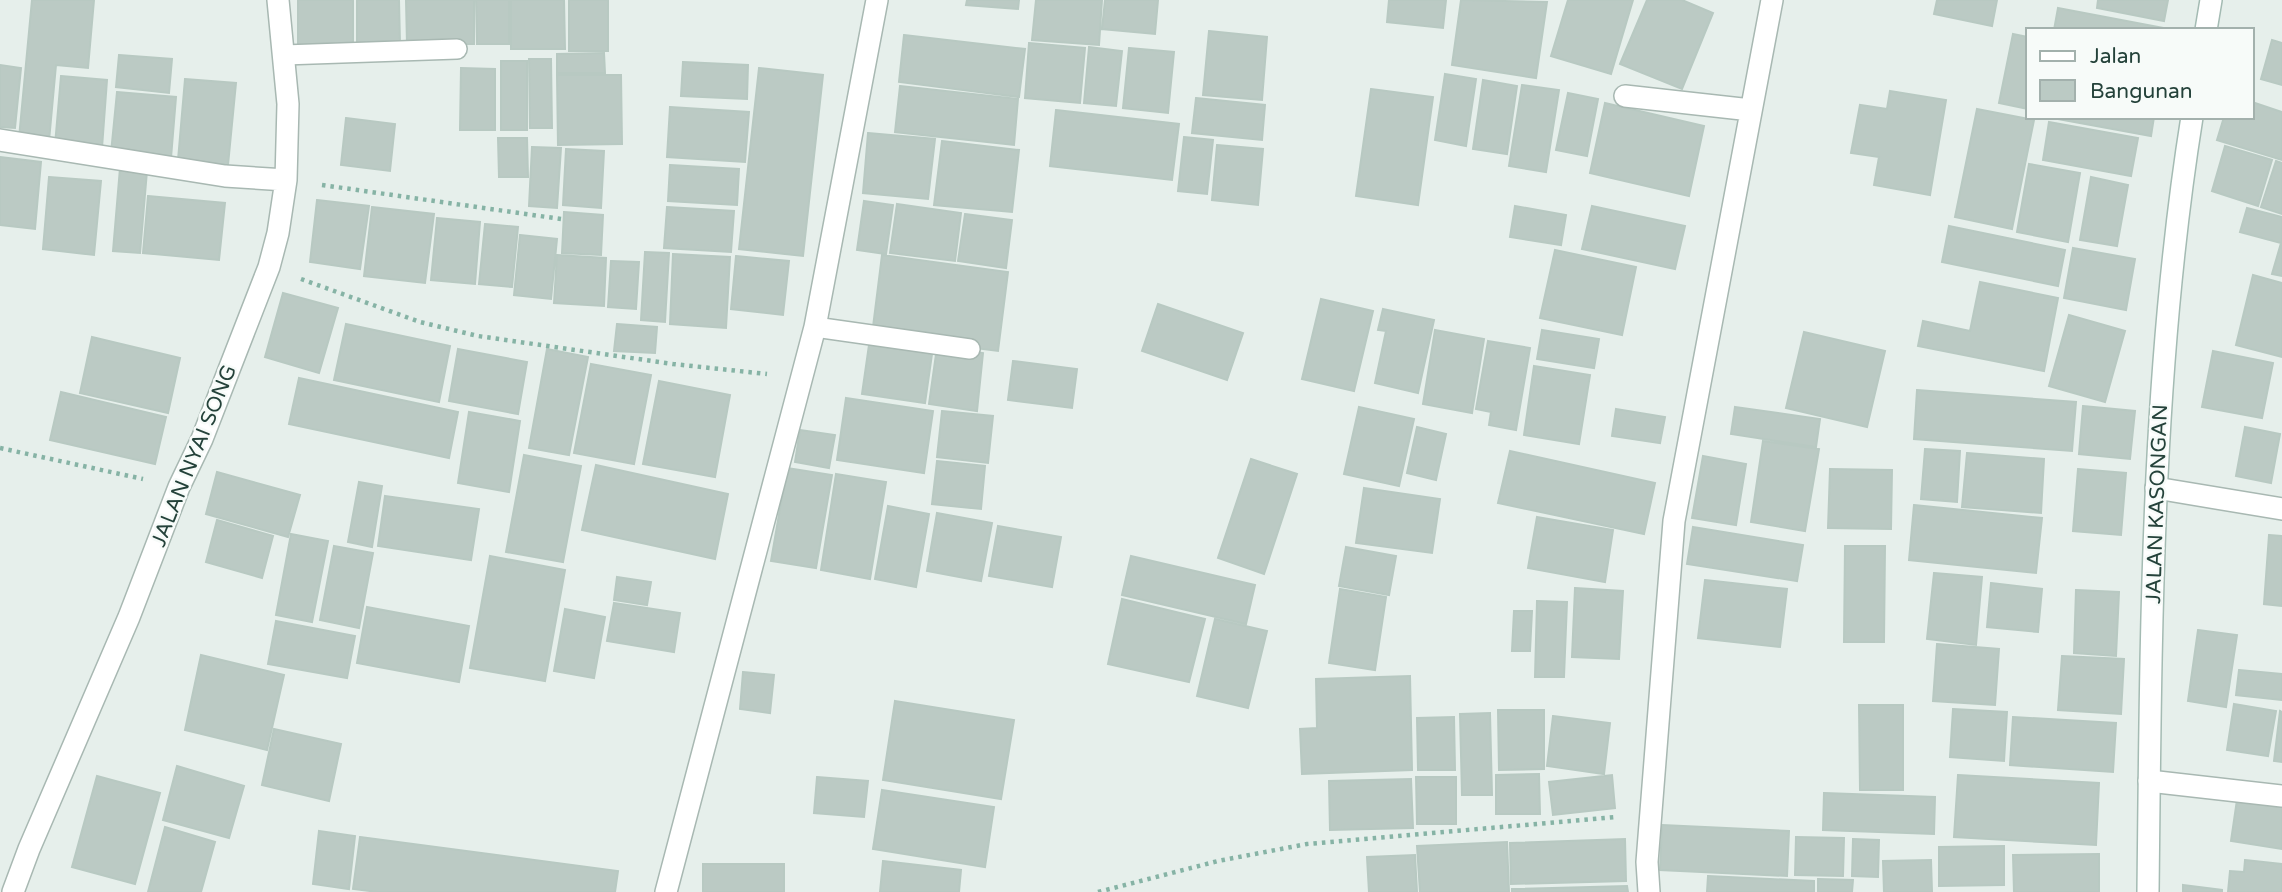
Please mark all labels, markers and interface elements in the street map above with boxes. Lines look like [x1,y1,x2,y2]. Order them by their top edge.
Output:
legend [2026,28,2254,119]
text: Jalan [2090,44,2141,69]
text: Bangunan [2090,79,2193,104]
street label: JALAN NYAI SONG [146,361,242,551]
street label: JALAN KASONGAN [2141,404,2173,604]

